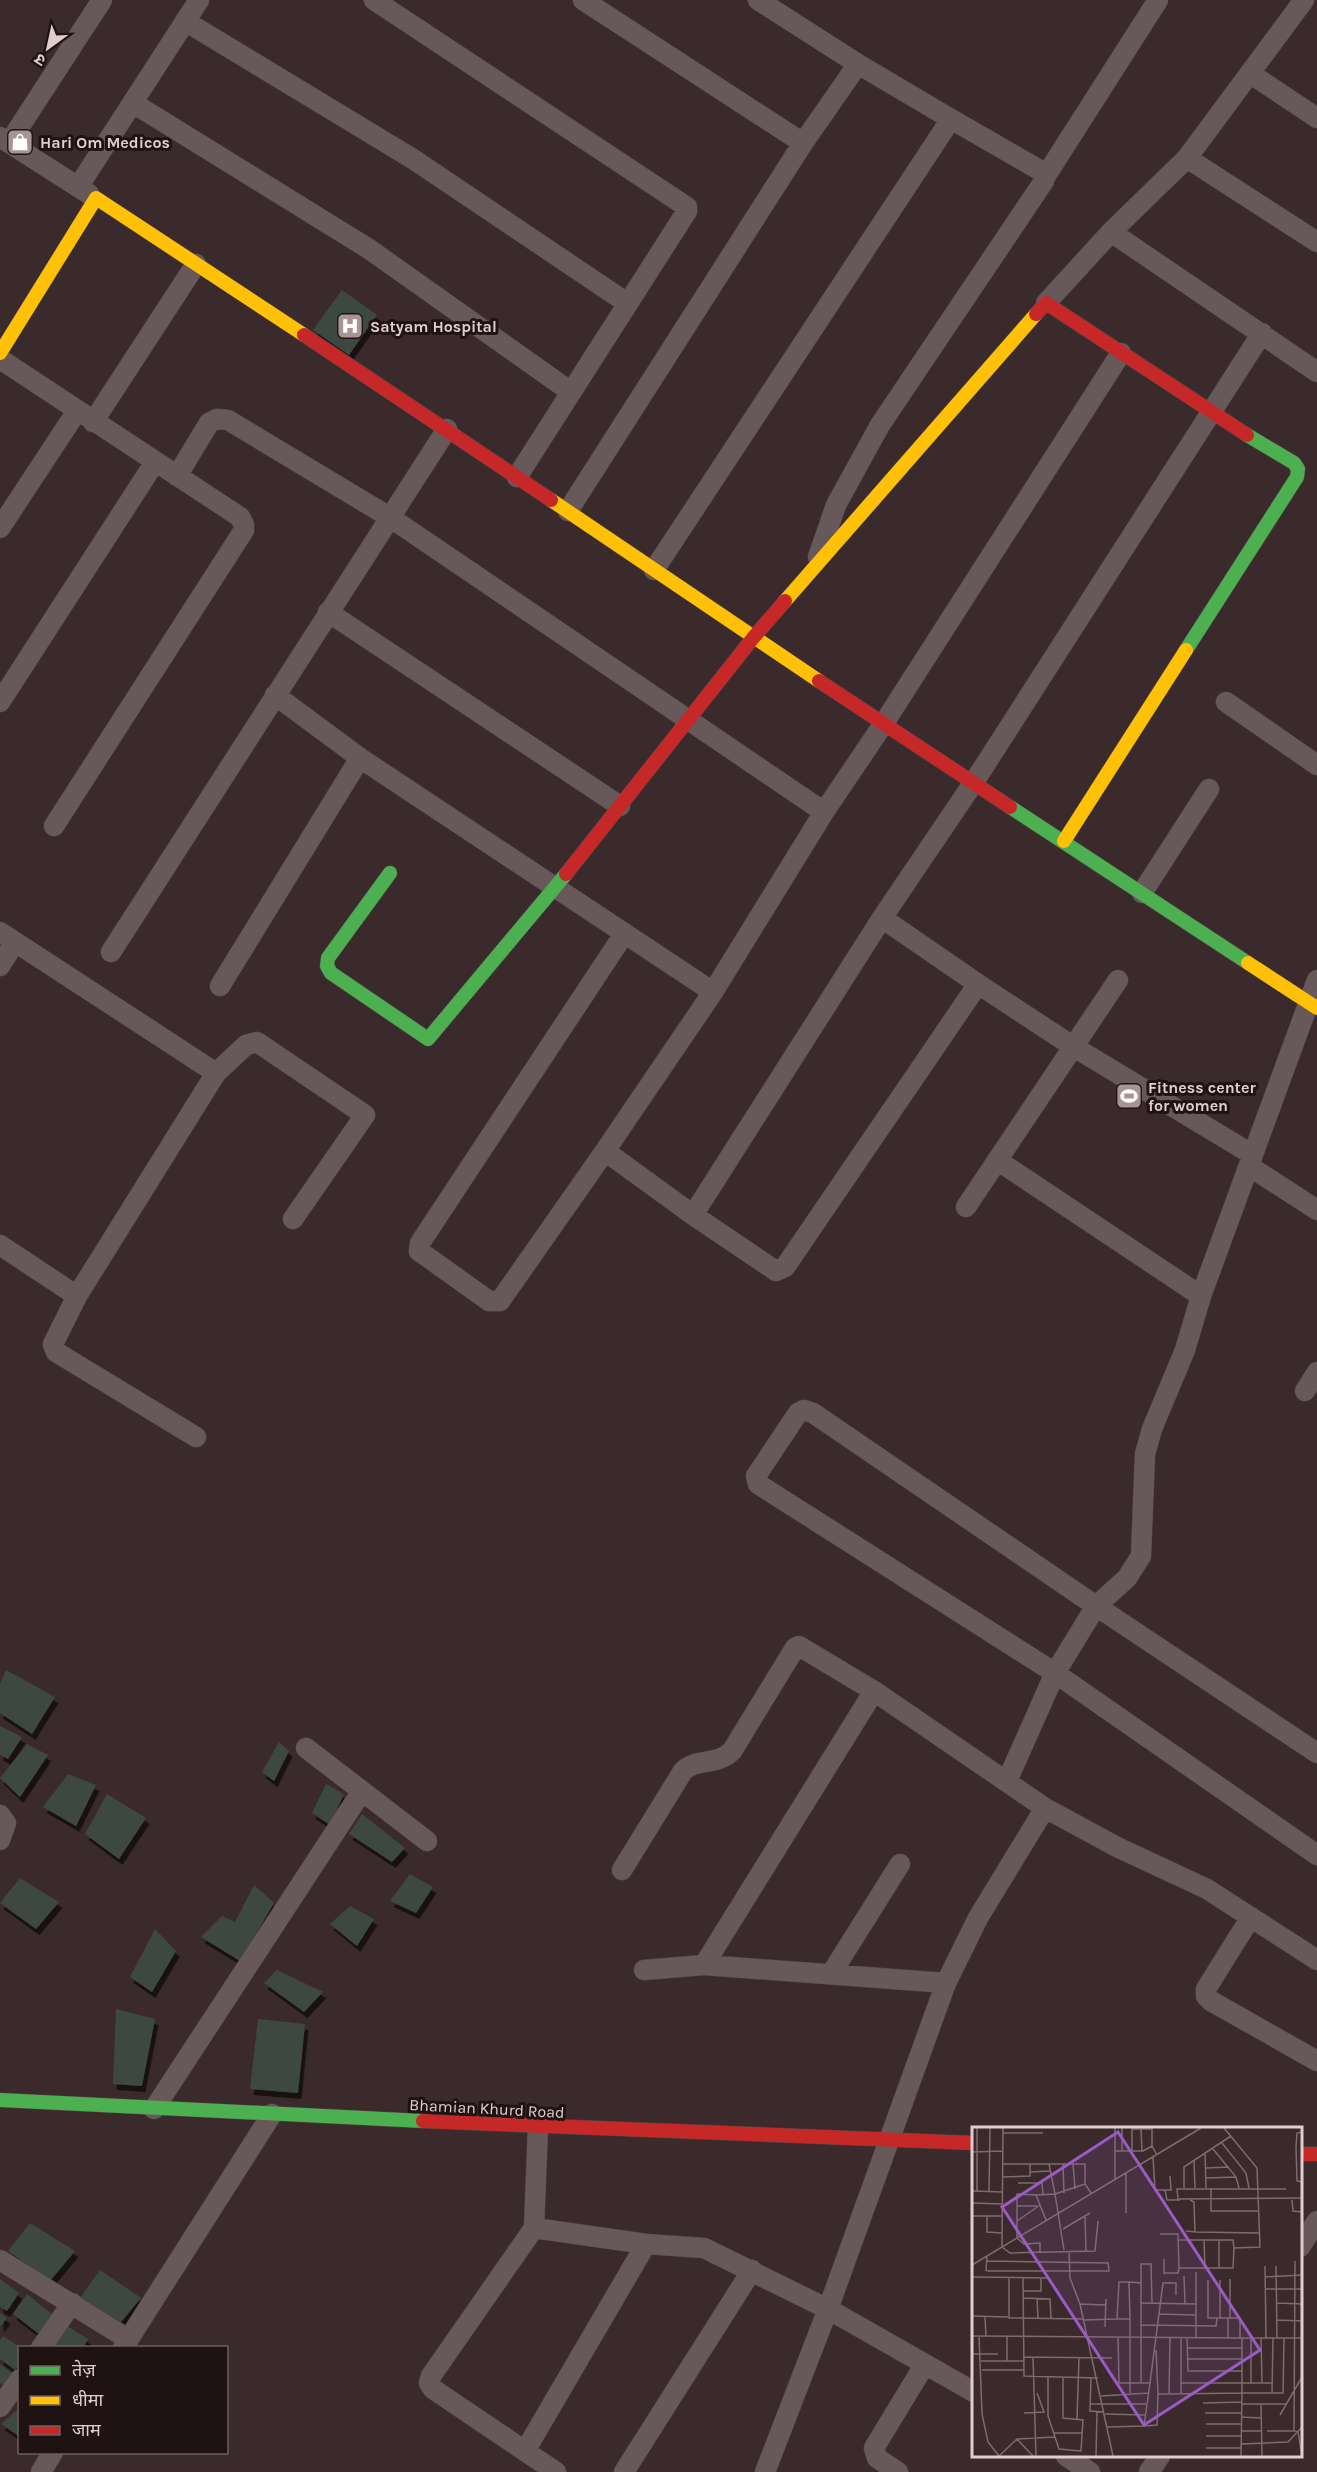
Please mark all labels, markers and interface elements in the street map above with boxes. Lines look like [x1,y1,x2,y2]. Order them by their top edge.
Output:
north arrow [18,18,78,78]
text: उ [30,49,49,71]
shop icon: Hari Om Medicos [5,127,35,157]
place label: Hari Om Medicos [40,133,170,152]
hospital icon: Satyam Hospital [335,311,365,341]
place label: Satyam Hospital [370,317,497,336]
place label: Fitness center for women [1148,1078,1256,1115]
sports icon: Fitness center for women [1114,1081,1144,1111]
street label: Bhamian Khurd Road [409,2095,565,2122]
inset map [972,2127,1302,2457]
legend [18,2346,228,2454]
text: तेज़ [72,2359,96,2381]
text: धीमा [72,2389,103,2411]
text: जाम [72,2419,102,2441]

